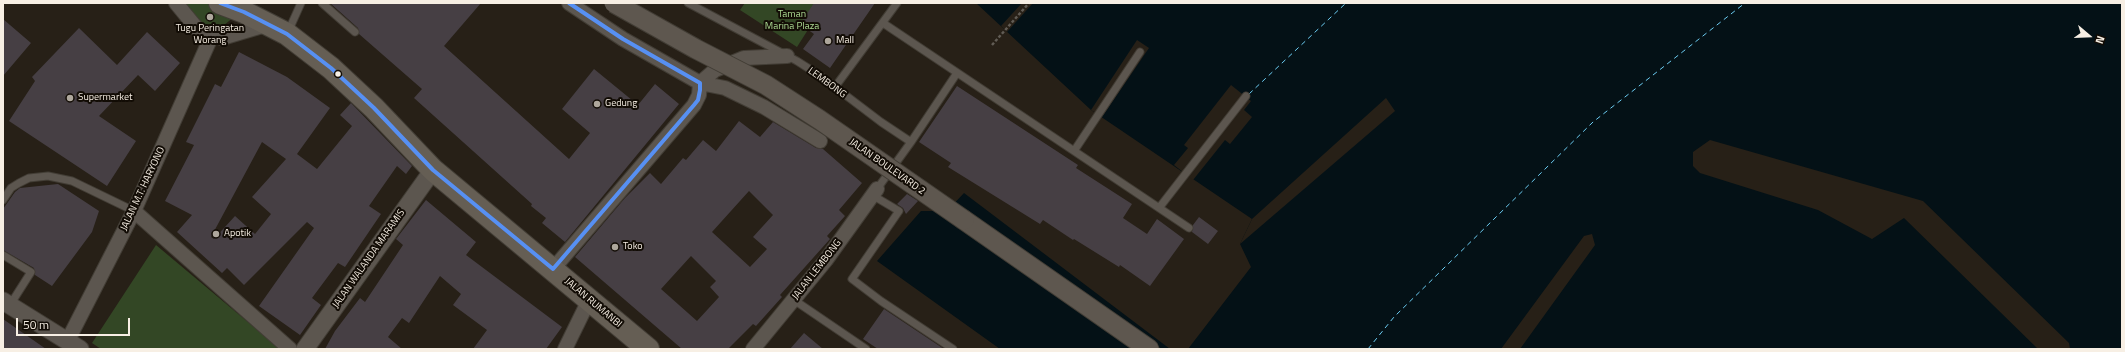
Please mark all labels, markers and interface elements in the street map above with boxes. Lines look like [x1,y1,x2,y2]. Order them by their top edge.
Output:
park label: Taman Marina Plaza [765,9,819,32]
marker: Tugu Peringatan Worang [205,12,215,22]
north arrow [2069,16,2109,56]
place label: Tugu Peringatan Worang [176,23,244,46]
text: N [2092,34,2109,46]
place label: Mall [836,35,854,47]
marker: Mall [823,36,833,46]
street label: LEMBONG [806,65,848,101]
unlabelled marker [333,69,343,79]
place label: Supermarket [78,92,133,104]
marker: Supermarket [65,93,75,103]
place label: Gedung [605,98,637,110]
marker: Gedung [592,99,602,109]
street label: JALAN BOULEVARD 2 [847,136,927,198]
street label: JALAN M.T. HARYONO [118,145,168,233]
street label: JALAN WALANDA MARAMIS [330,207,408,311]
place label: Apotik [224,228,251,240]
marker: Apotik [211,229,221,239]
street label: JALAN LEMBONG [790,238,844,302]
place label: Toko [623,241,643,253]
marker: Toko [610,242,620,252]
street label: JALAN RUMANBI [562,276,624,330]
scale bar [18,310,132,336]
text: 50 m [23,315,49,334]

